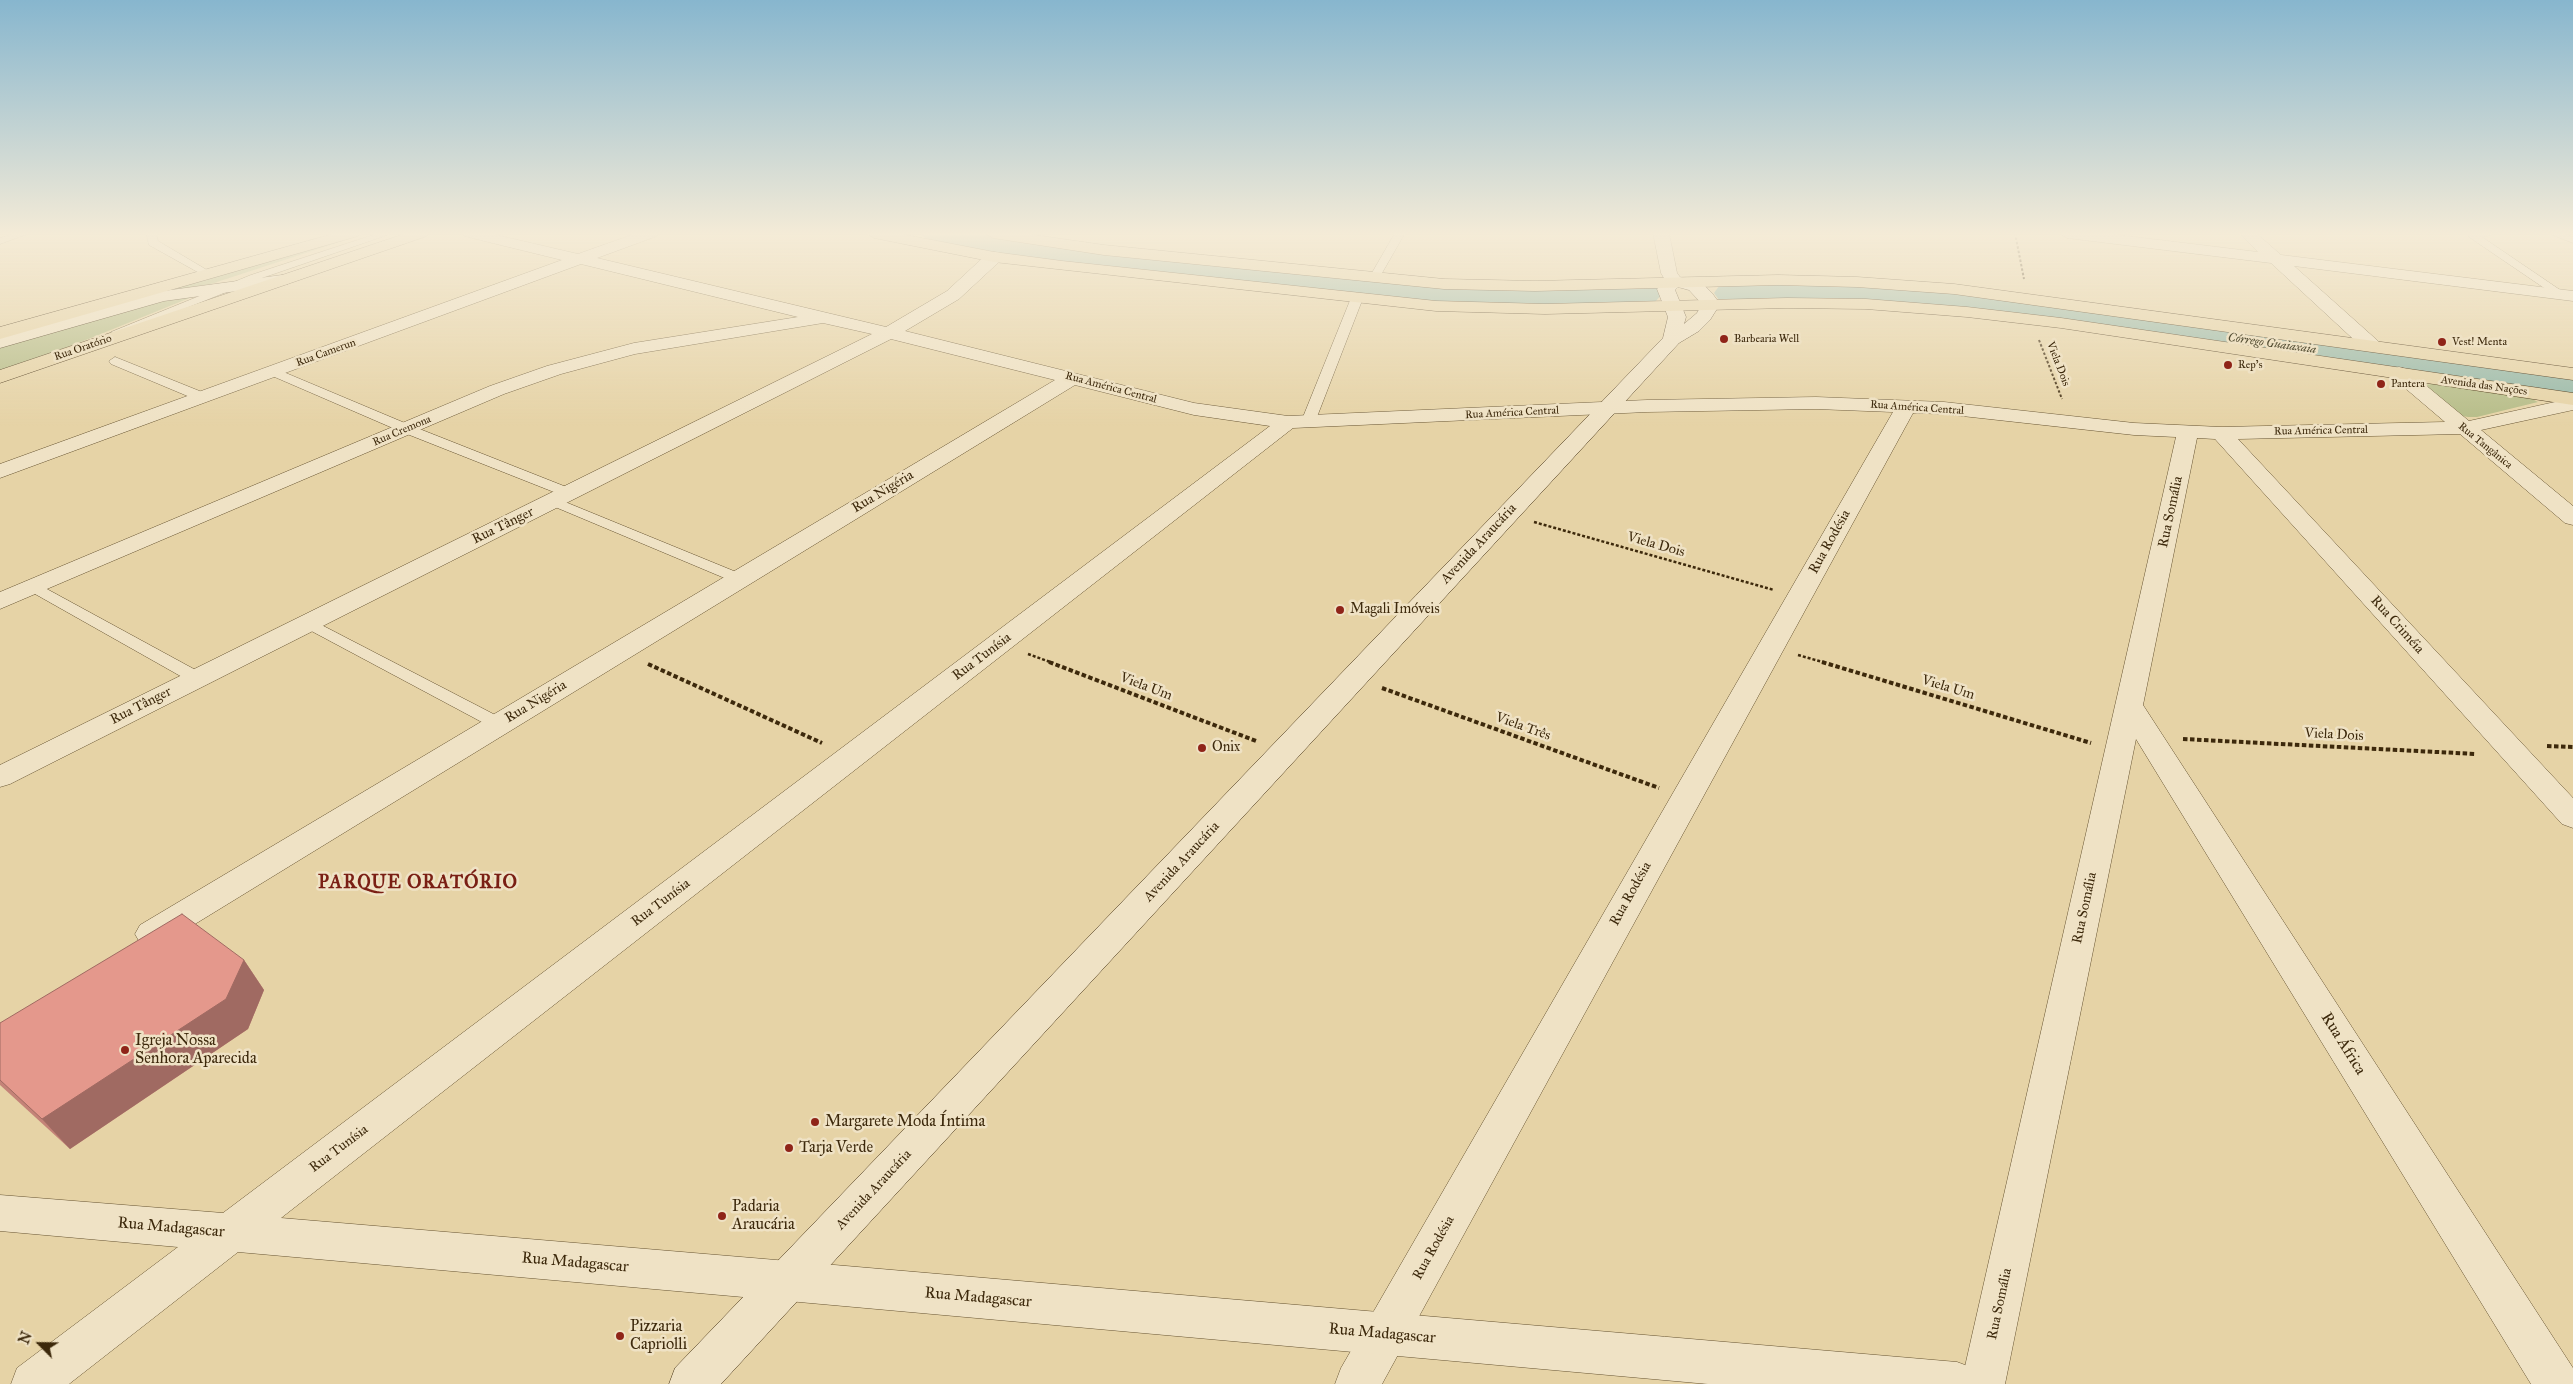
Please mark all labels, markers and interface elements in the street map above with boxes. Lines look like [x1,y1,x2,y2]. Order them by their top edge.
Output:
water label: Córrego Guaiaxaia [2227,331,2317,357]
street label: Rua Oratório [53,332,113,364]
place label: Barbearia Well [1734,332,1799,346]
marker: Barbearia Well [1718,333,1730,345]
place label: Vest! Menta [2452,335,2507,349]
street label: Rua Camerun [294,336,358,370]
marker: Vest! Menta [2436,336,2448,348]
street label: Viela Dois [2044,340,2072,388]
place label: Rep's [2238,358,2262,372]
marker: Rep's [2222,359,2234,371]
street label: Rua América Central [1064,369,1158,407]
street label: Avenida das Nações [2440,373,2528,399]
place label: Pantera [2391,377,2425,391]
marker: Pantera [2375,378,2387,390]
street label: Rua América Central [1870,398,1964,418]
street label: Rua América Central [1465,404,1559,422]
street label: Rua Cremona [371,413,433,449]
street label: Rua Tangânica [2455,420,2515,472]
street label: Rua América Central [2274,424,2368,438]
street label: Rua Nigéria [849,467,917,517]
street label: Rua Somália [2155,475,2187,549]
street label: Avenida Araucária [1438,500,1520,588]
street label: Rua Tânger [469,504,537,548]
street label: Rua Rodésia [1806,507,1854,577]
street label: Viela Dois [1625,529,1687,561]
street label: Rua Criméia [2367,593,2427,657]
place label: Magali Imóveis [1350,602,1440,618]
marker: Magali Imóveis [1334,604,1346,616]
street label: Rua Tunísia [949,629,1015,685]
street label: Viela Um [1118,669,1174,705]
street label: Viela Um [1919,672,1977,704]
street label: Rua Nigéria [502,677,570,727]
street label: Rua Tânger [108,683,174,729]
street label: Viela Três [1493,709,1553,745]
street label: Viela Dois [2304,725,2364,745]
place label: Onix [1212,740,1240,756]
marker: Onix [1196,742,1208,754]
street label: Avenida Araucária [1141,818,1223,906]
street label: Rua Rodésia [1607,859,1655,929]
street label: Rua Somália [2069,871,2101,945]
district label: PARQUE ORATÓRIO [316,872,520,894]
street label: Rua Tunísia [628,875,694,931]
street label: Rua África [2316,1009,2370,1079]
place label: Igreja Nossa Senhora Aparecida [135,1031,257,1069]
marker: Igreja Nossa Senhora Aparecida [119,1044,131,1056]
place label: Margarete Moda Íntima [825,1112,985,1132]
marker: Margarete Moda Íntima [809,1116,821,1128]
street label: Rua Tunísia [306,1121,372,1177]
place label: Tarja Verde [799,1138,873,1158]
marker: Tarja Verde [783,1142,795,1154]
street label: Avenida Araucária [833,1146,915,1234]
place label: Padaria Araucária [732,1197,795,1235]
marker: Padaria Araucária [716,1210,728,1222]
street label: Rua Rodésia [1410,1213,1458,1283]
street label: Rua Madagascar [117,1214,225,1242]
street label: Rua Madagascar [521,1249,629,1277]
street label: Rua Somália [1984,1267,2016,1341]
street label: Rua Madagascar [924,1284,1032,1312]
place label: Pizzaria Capriolli [630,1317,687,1355]
north arrow [15,1319,65,1369]
street label: Rua Madagascar [1328,1320,1436,1348]
text: N [16,1329,36,1347]
marker: Pizzaria Capriolli [614,1330,626,1342]

